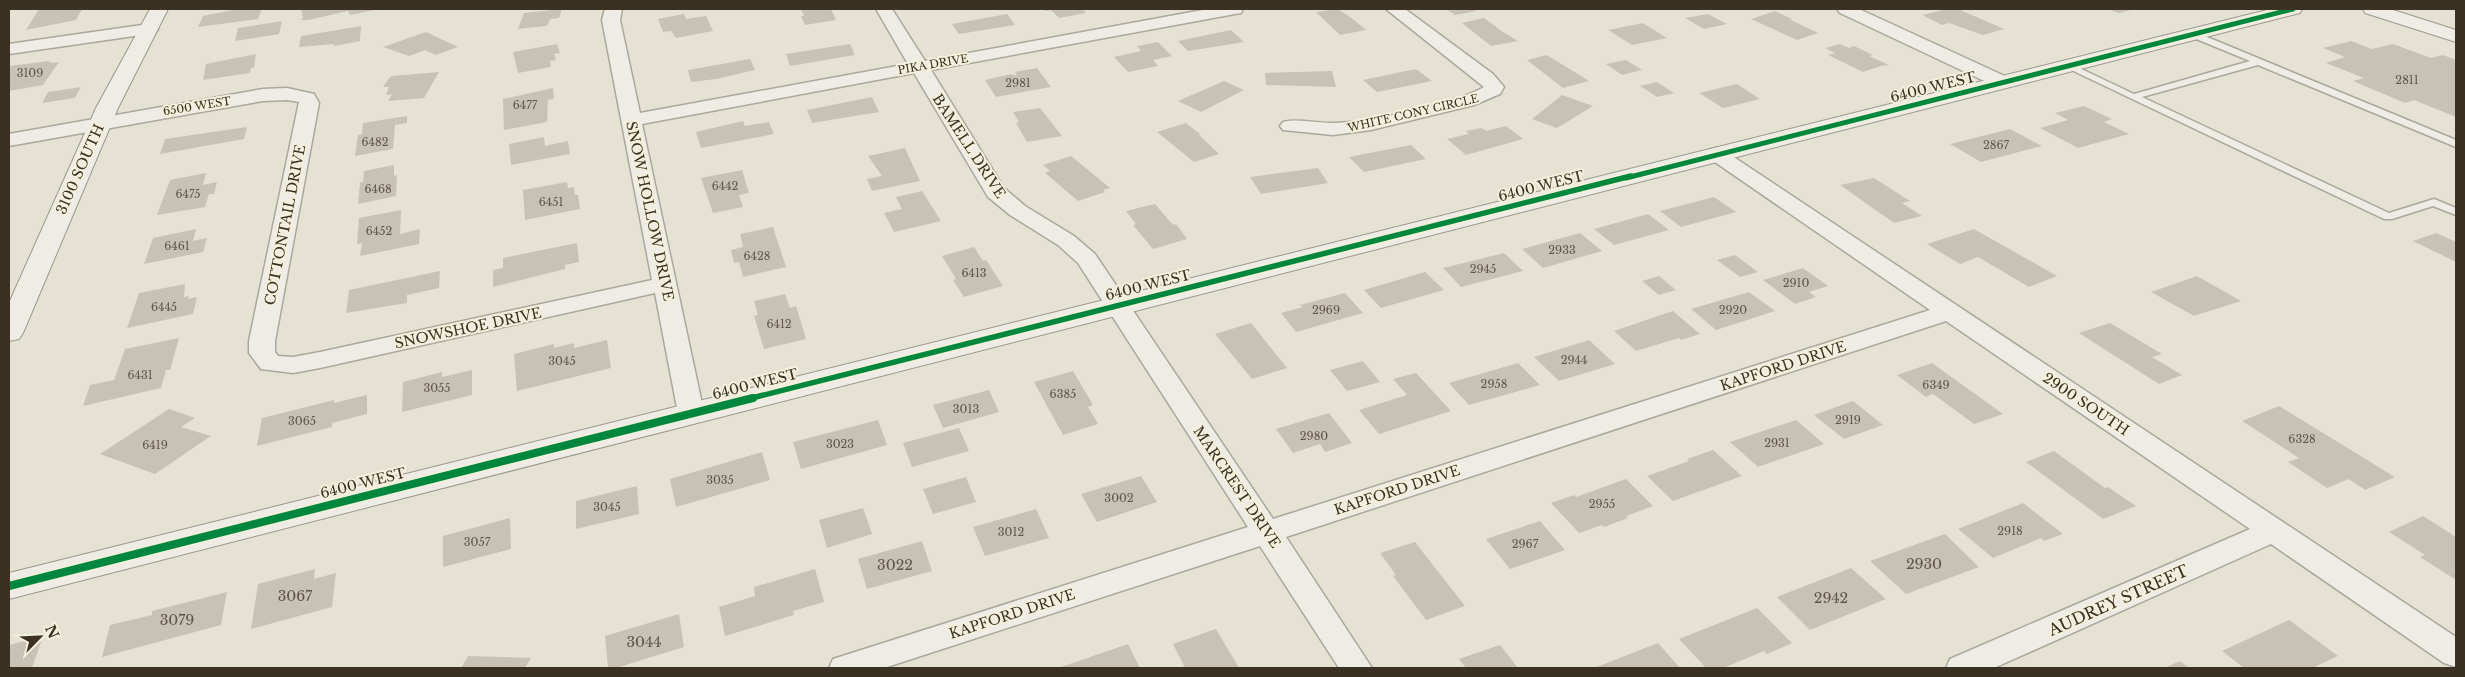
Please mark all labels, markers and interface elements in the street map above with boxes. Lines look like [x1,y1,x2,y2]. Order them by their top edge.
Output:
street label: PIKA DRIVE [897,51,969,77]
house number: 3109 [17,66,43,80]
street label: 6400 WEST [1888,68,1978,106]
house number: 2811 [2395,73,2419,87]
house number: 2981 [1005,76,1031,90]
street label: BAMELL DRIVE [929,90,1009,202]
street label: WHITE CONY CIRCLE [1345,91,1480,135]
street label: 6500 WEST [162,94,232,118]
house number: 6477 [513,98,538,112]
street label: SNOW HOLLOW DRIVE [622,119,678,303]
street label: 3100 SOUTH [52,121,108,217]
house number: 6482 [362,135,389,149]
house number: 2867 [1983,138,2009,152]
street label: COTTONTAIL DRIVE [261,143,309,307]
street label: 6400 WEST [1496,167,1586,205]
house number: 6442 [712,179,739,193]
house number: 6468 [364,182,392,196]
house number: 6475 [175,187,201,201]
house number: 6451 [539,195,563,209]
house number: 6452 [366,224,392,238]
house number: 6461 [164,239,190,253]
house number: 2933 [1548,243,1576,257]
house number: 6428 [744,249,770,263]
house number: 2945 [1470,262,1496,276]
house number: 6413 [961,266,987,280]
street label: 6400 WEST [1103,266,1193,304]
house number: 2910 [1783,276,1809,290]
house number: 6445 [151,300,177,314]
house number: 2969 [1312,303,1340,317]
house number: 2920 [1719,303,1747,317]
street label: SNOWSHOE DRIVE [393,304,543,352]
house number: 6412 [766,317,792,331]
street label: KAPFORD DRIVE [1718,337,1848,395]
house number: 2944 [1561,353,1587,367]
house number: 3045 [548,354,576,368]
street label: 6400 WEST [710,365,800,403]
house number: 6431 [127,368,153,382]
street label: 2900 SOUTH [2040,369,2133,439]
house number: 2958 [1481,377,1507,391]
house number: 6349 [1922,378,1950,392]
house number: 3055 [423,381,451,395]
house number: 6385 [1050,387,1076,401]
house number: 3013 [953,402,979,416]
house number: 2919 [1835,413,1861,427]
house number: 3065 [288,414,316,428]
street label: MARCREST DRIVE [1189,423,1285,551]
house number: 2980 [1300,429,1328,443]
house number: 6328 [2288,432,2316,446]
house number: 2931 [1764,436,1790,450]
house number: 3023 [826,437,854,451]
house number: 6419 [142,438,168,452]
street label: KAPFORD DRIVE [1332,461,1462,519]
street label: 6400 WEST [318,464,408,502]
house number: 3035 [706,473,734,487]
house number: 3002 [1104,491,1134,505]
house number: 2955 [1589,497,1615,511]
house number: 3045 [593,500,621,514]
house number: 2918 [1997,524,2023,538]
house number: 3012 [998,525,1024,539]
house number: 3057 [464,535,491,549]
house number: 2967 [1512,537,1539,551]
house number: 2930 [1906,555,1942,573]
house number: 3022 [877,556,913,574]
street label: AUDREY STREET [2044,560,2191,640]
street label: KAPFORD DRIVE [947,585,1077,643]
house number: 3067 [278,587,313,605]
house number: 2942 [1814,589,1848,607]
house number: 3079 [160,611,194,629]
north arrow [15,612,65,662]
text: N [41,622,63,641]
house number: 3044 [627,633,662,651]

